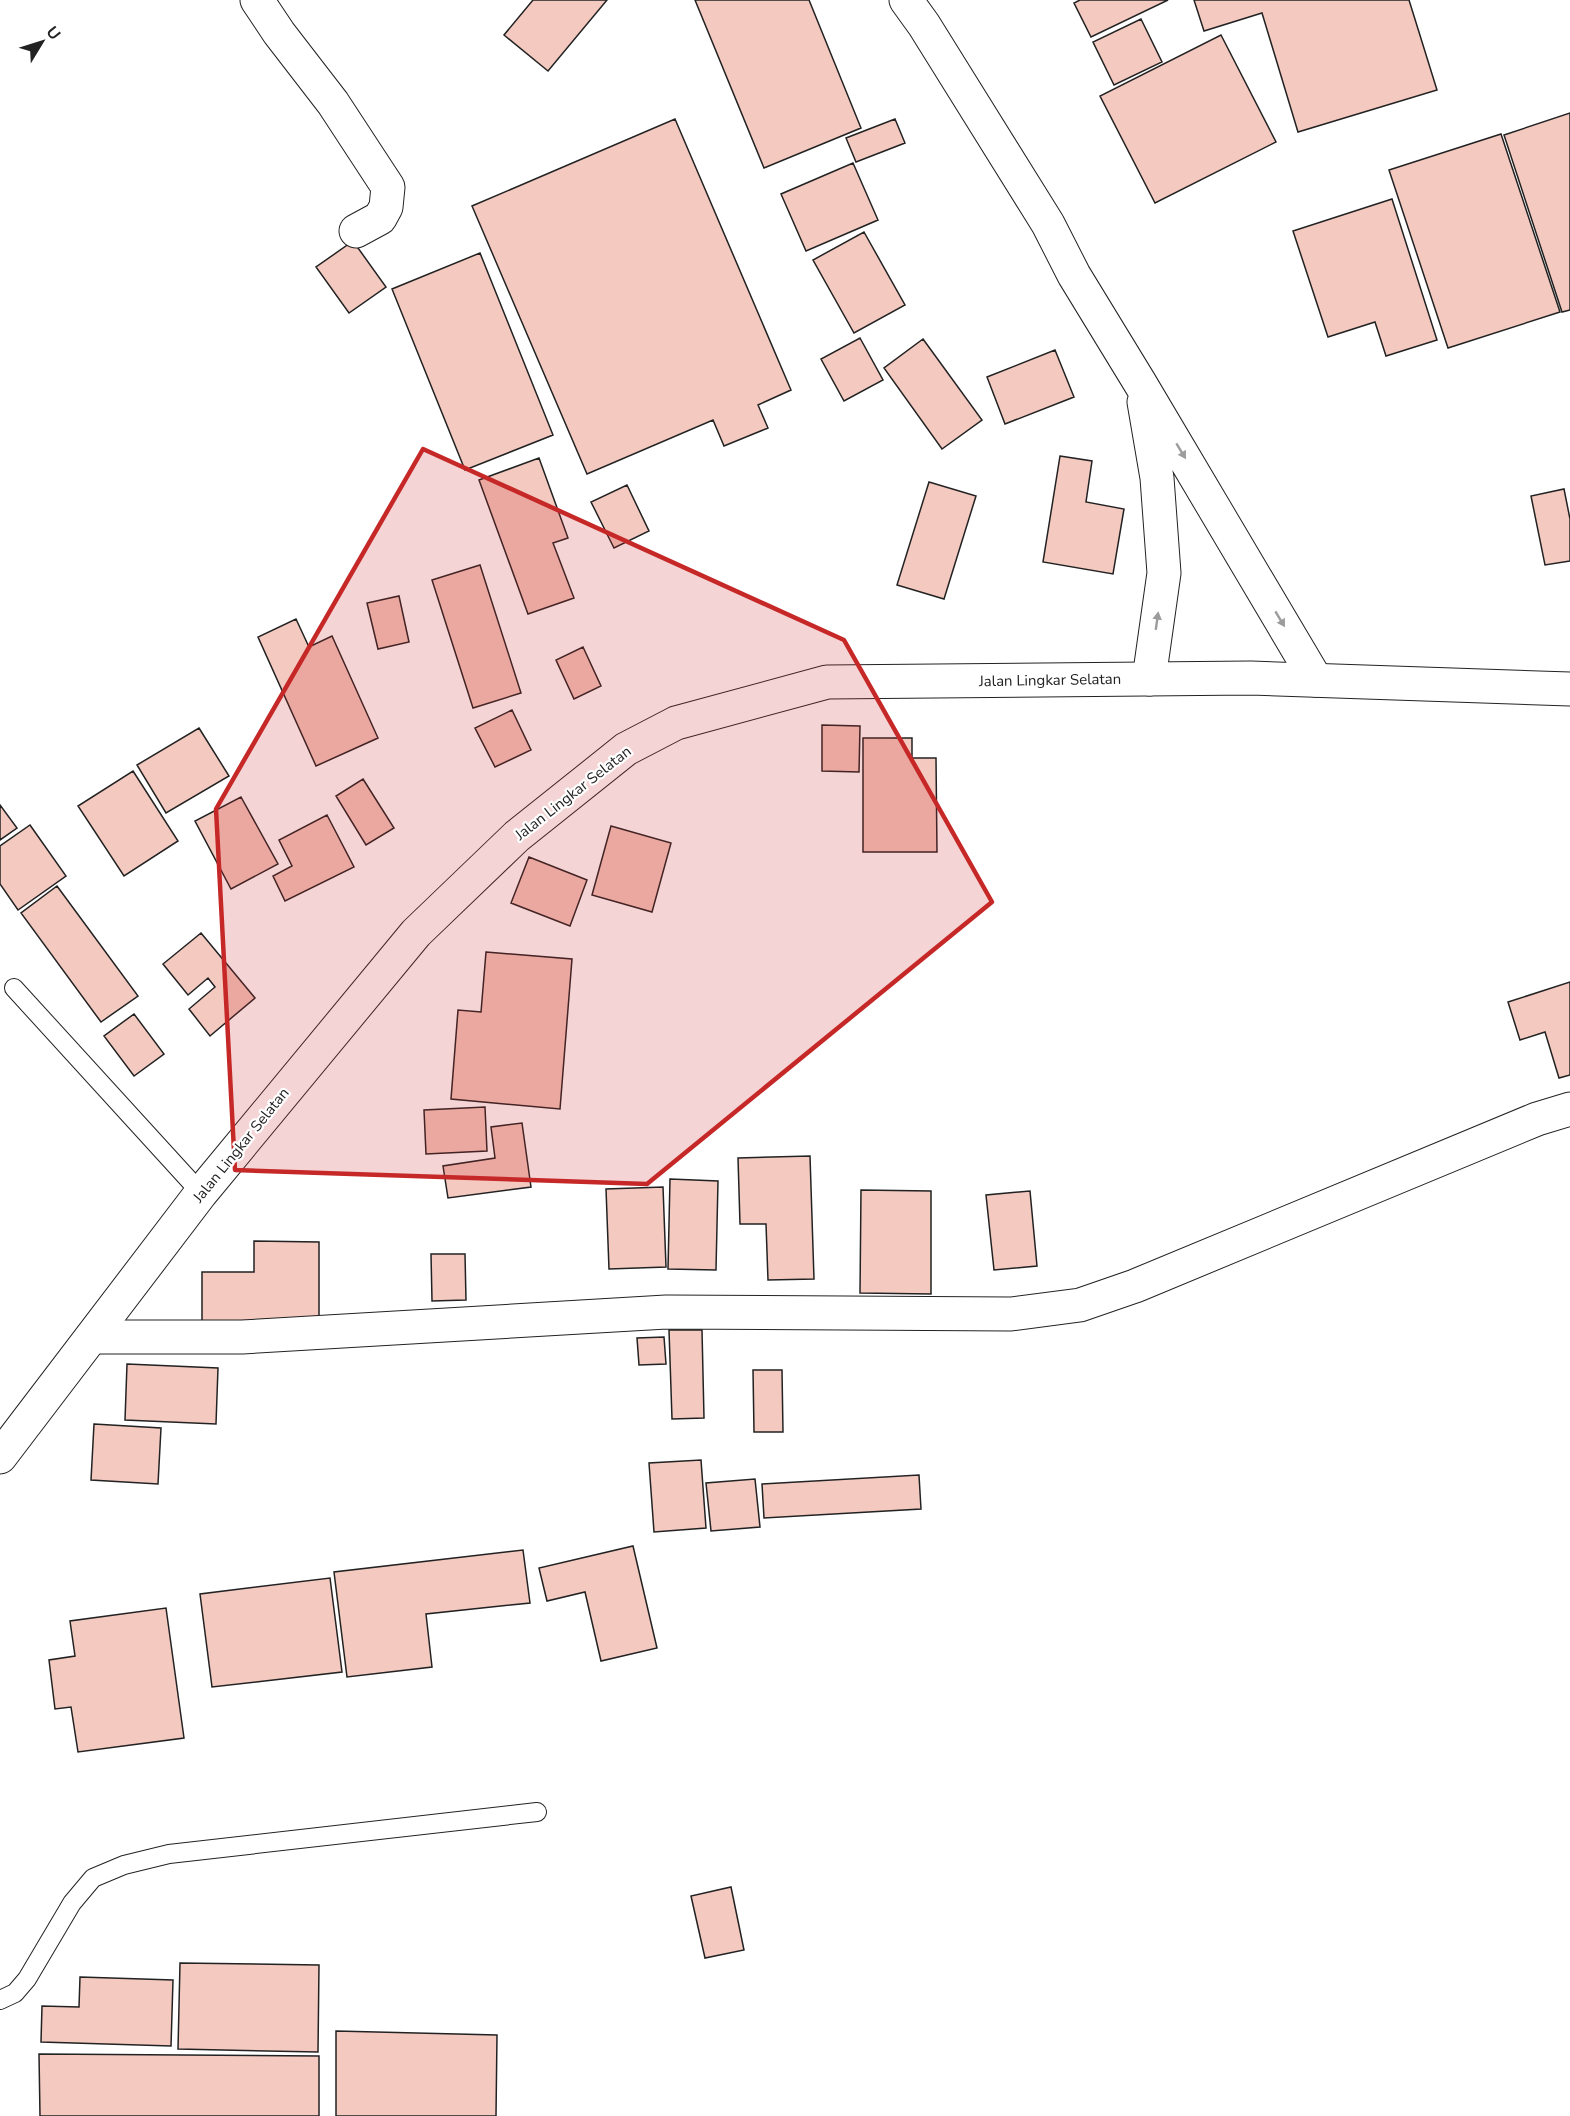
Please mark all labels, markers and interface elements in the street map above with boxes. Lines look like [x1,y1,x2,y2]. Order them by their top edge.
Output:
north arrow [12,12,72,72]
text: U [41,22,65,45]
one-way arrow [1176,443,1186,460]
one-way arrow [1153,611,1162,630]
one-way arrow [1275,611,1286,627]
street label: Jalan Lingkar Selatan [978,669,1121,691]
street label: Jalan Lingkar Selatan [510,741,635,845]
street label: Jalan Lingkar Selatan [188,1083,294,1207]

